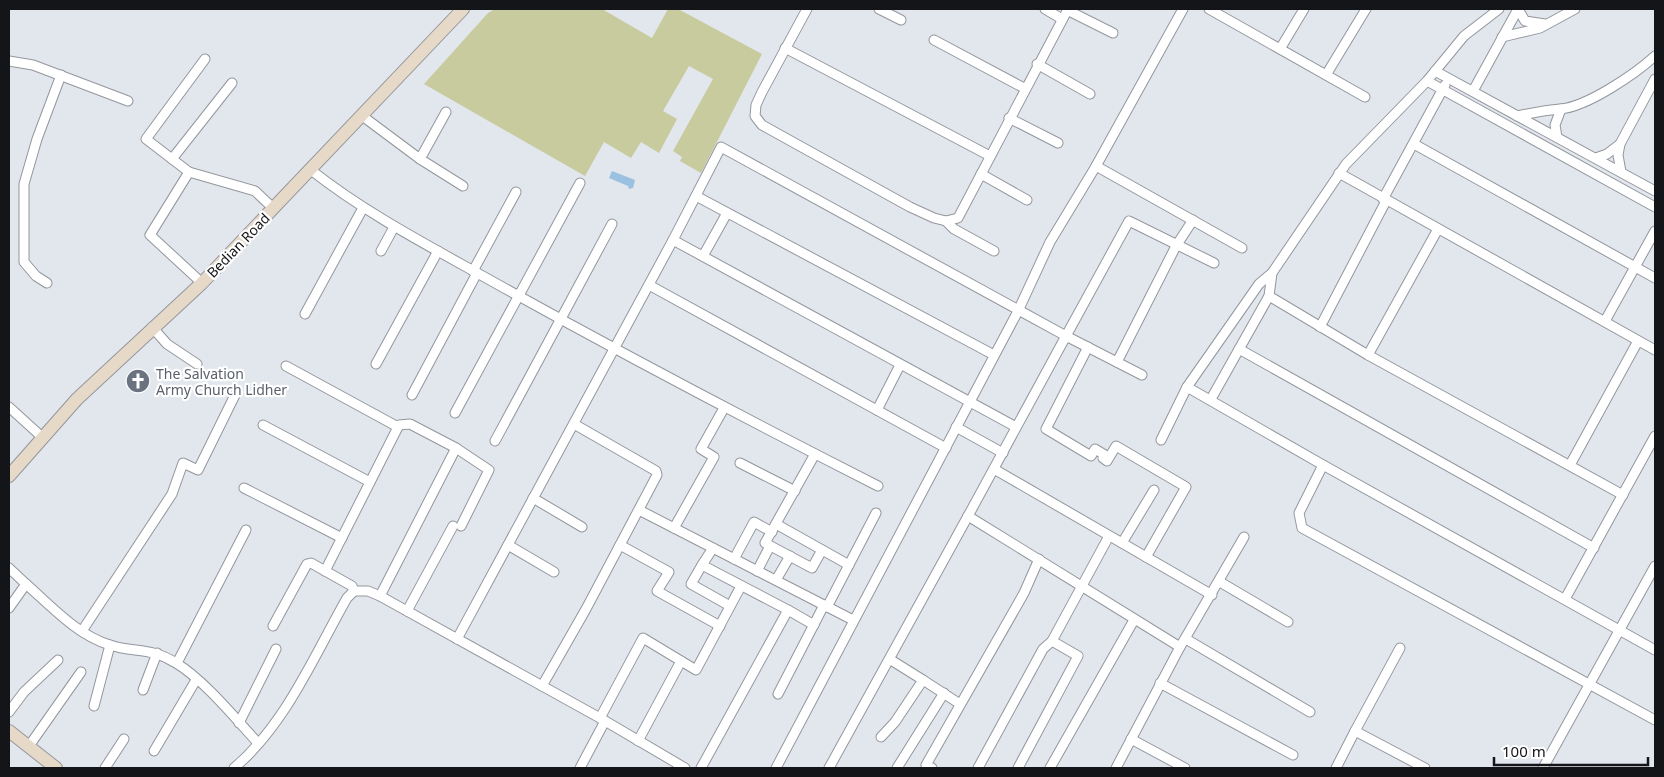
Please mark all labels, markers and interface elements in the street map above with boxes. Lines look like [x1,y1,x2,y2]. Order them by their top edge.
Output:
street label: Bedian Road [202,209,274,281]
place label: The Salvation Army Church Lidher [156,364,287,399]
church icon: The Salvation Army Church Lidher [125,368,151,394]
scale bar [1494,734,1648,766]
text: 100 m [1502,741,1546,761]

